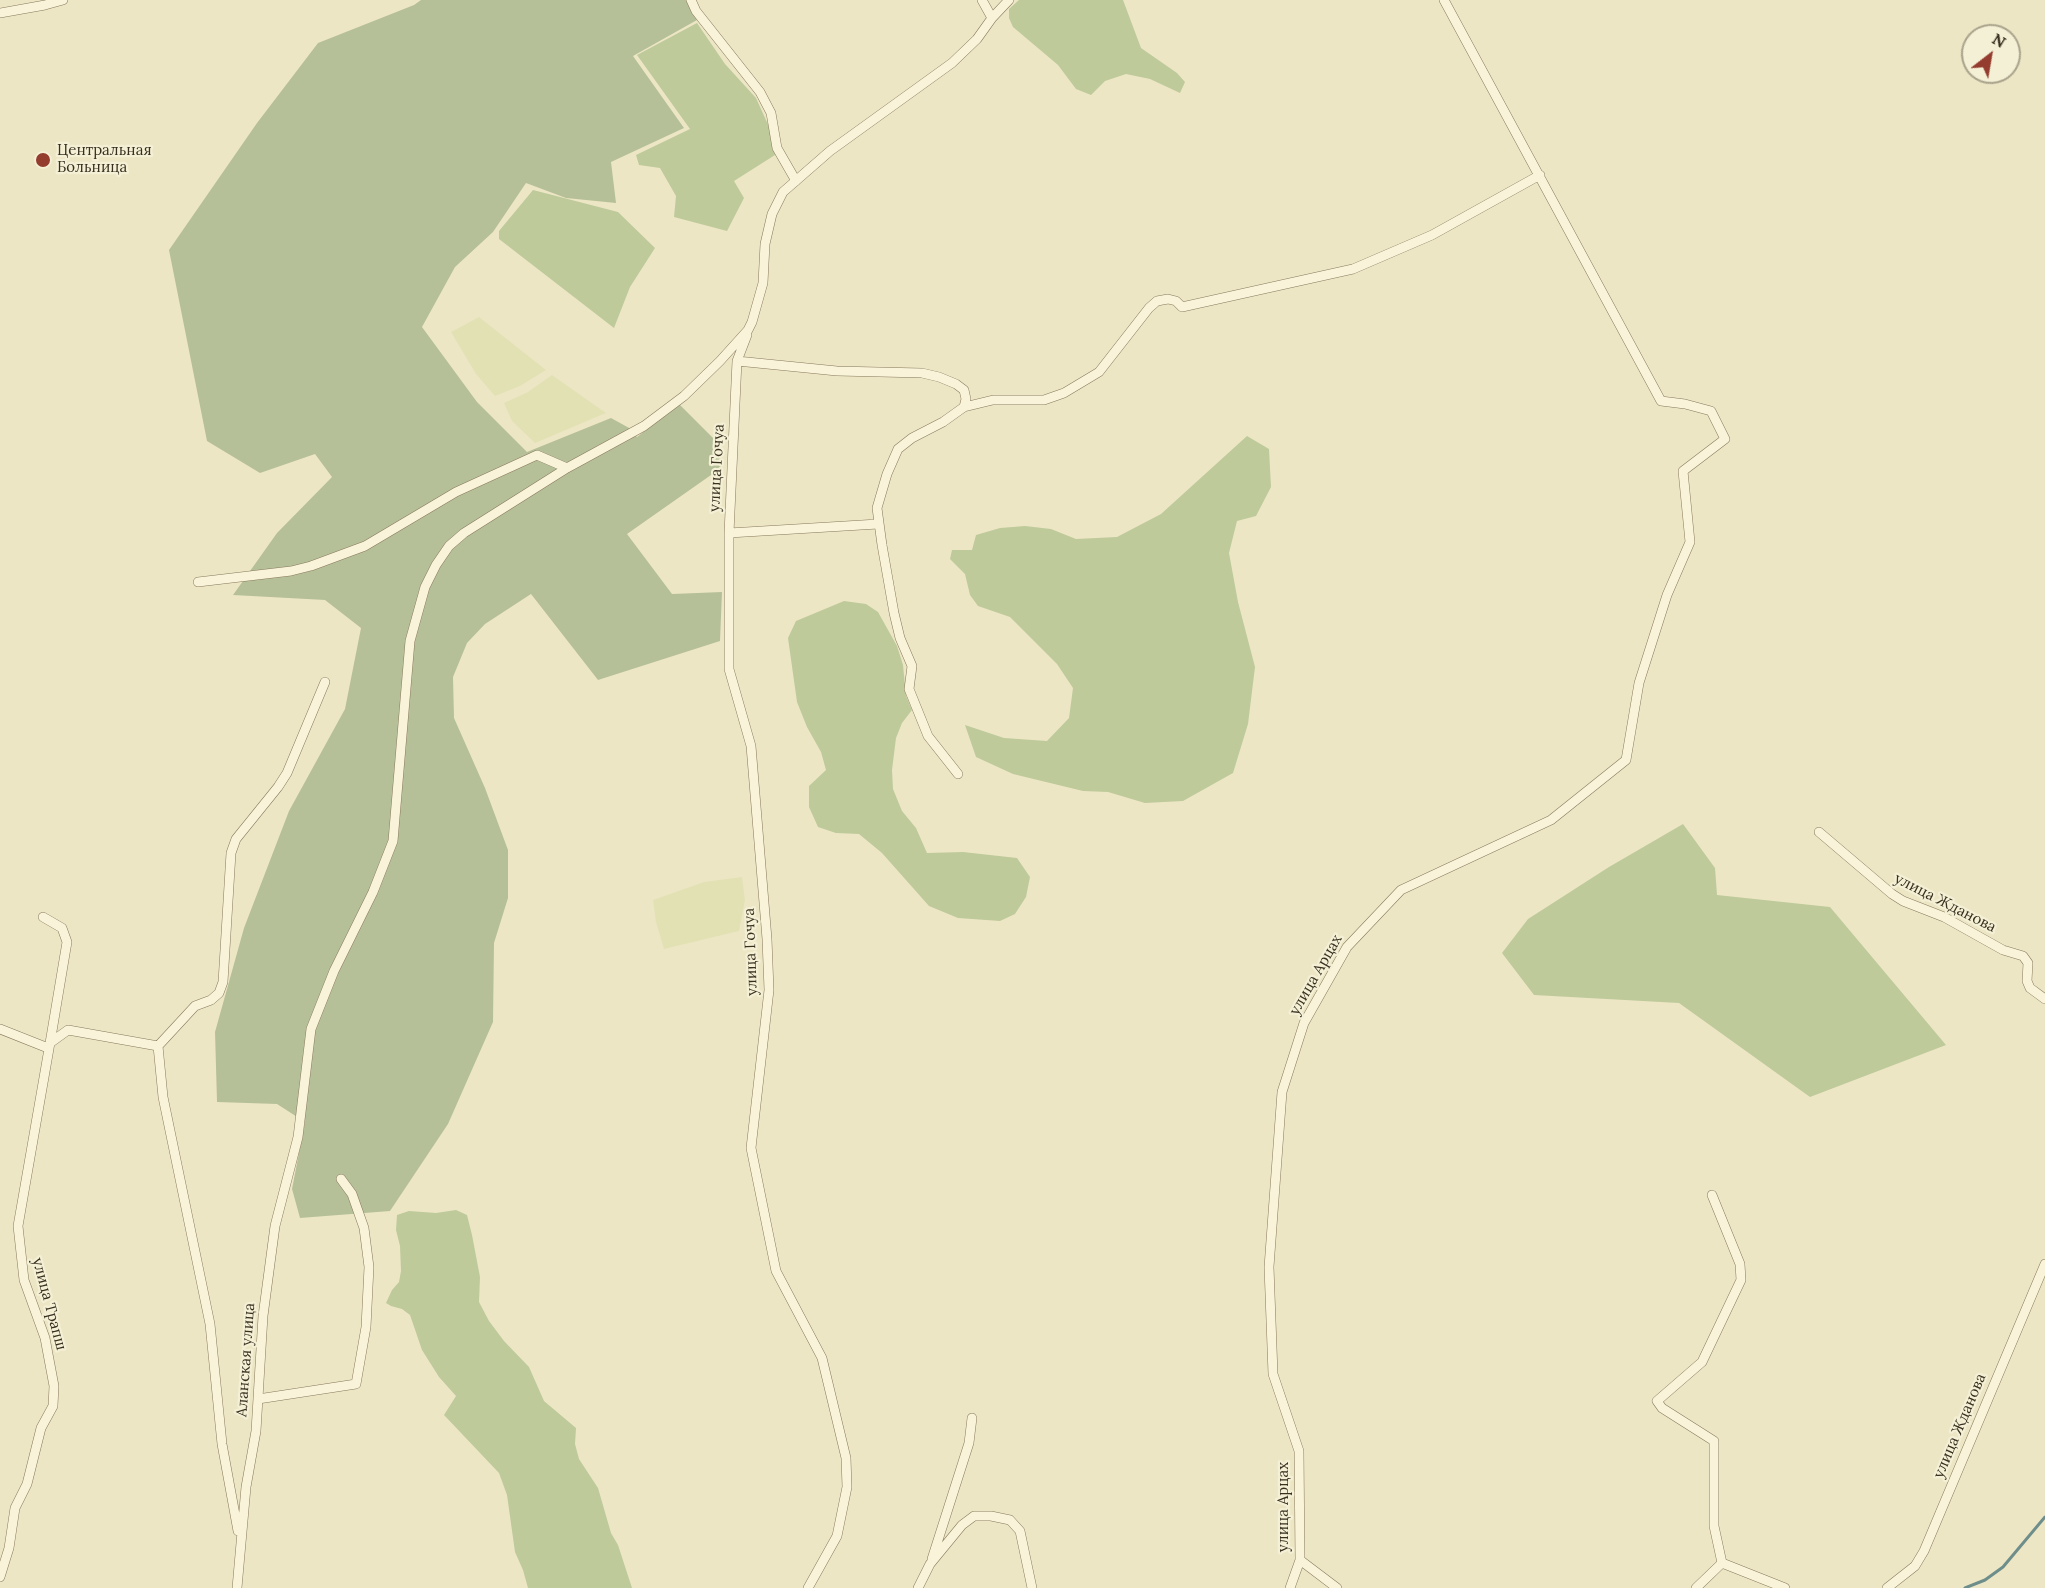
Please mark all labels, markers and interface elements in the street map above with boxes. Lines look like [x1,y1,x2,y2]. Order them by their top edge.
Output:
north arrow [1961,24,2021,84]
text: N [1989,29,2010,52]
place label: Центральная Больница [57,142,152,177]
marker: Центральная Больница [34,151,52,169]
street label: улица Гочуа [706,424,728,512]
street label: улица Жданова [1891,870,1999,936]
street label: улица Гочуа [740,908,762,996]
street label: улица Арцах [1286,931,1346,1019]
street label: улица Трапш [28,1256,70,1352]
street label: Аланская улица [233,1302,259,1418]
street label: улица Жданова [1930,1371,1990,1481]
street label: улица Арцах [1275,1462,1293,1552]

